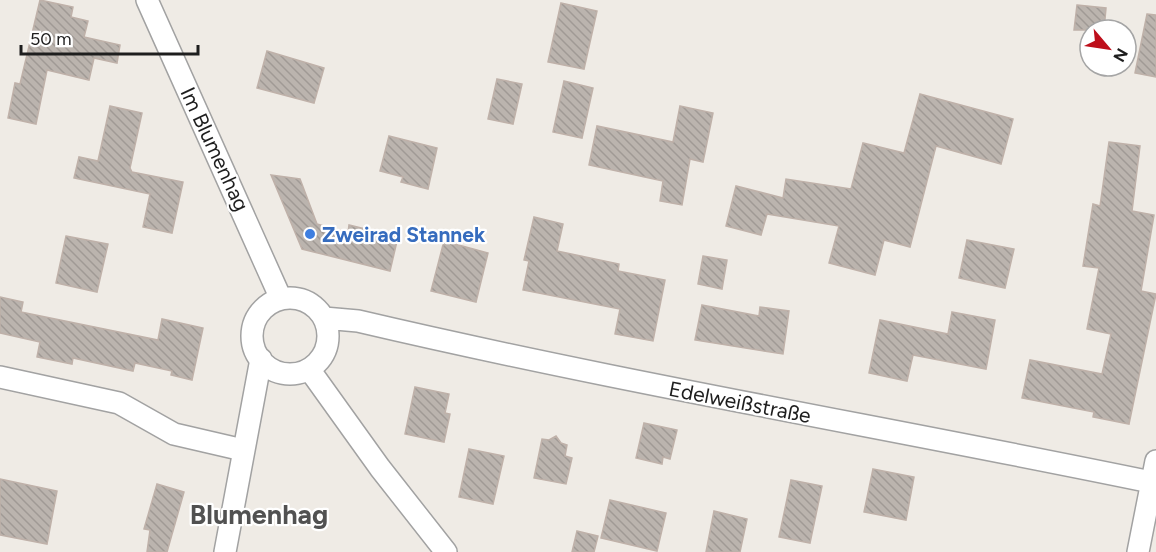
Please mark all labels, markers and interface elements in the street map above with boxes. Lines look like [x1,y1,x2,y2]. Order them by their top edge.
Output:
scale bar [21,18,198,56]
north arrow [1078,18,1138,78]
text: 50 m [30,28,72,50]
text: N [1109,45,1132,65]
street label: Im Blumenhag [175,83,255,215]
place label: Zweirad Stannek [322,222,486,247]
marker: Zweirad Stannek [303,227,317,241]
street label: Edelweißstraße [667,376,813,428]
district label: Blumenhag [190,498,328,531]

